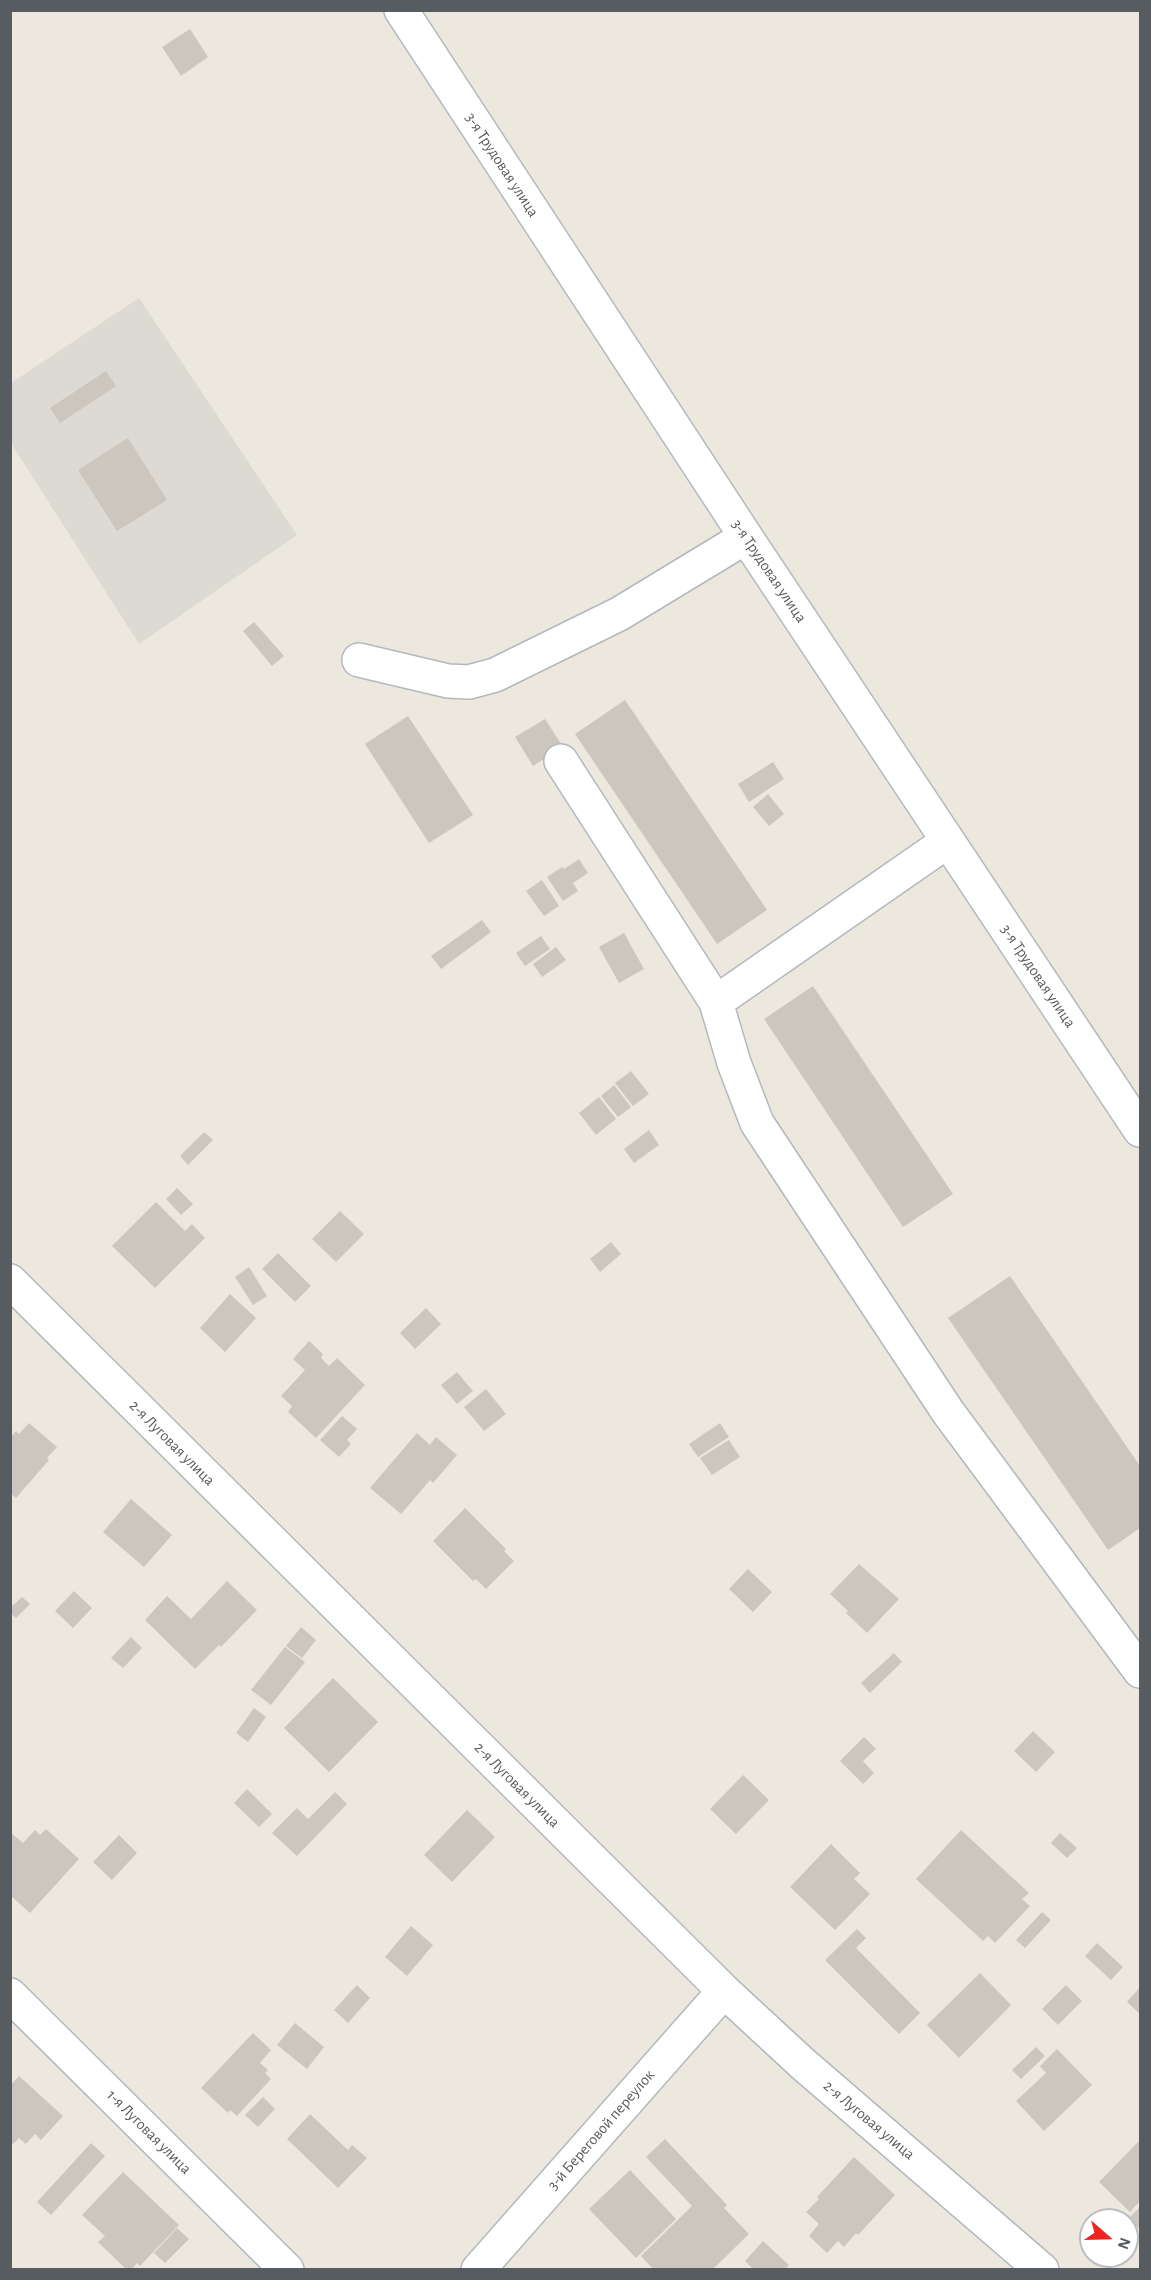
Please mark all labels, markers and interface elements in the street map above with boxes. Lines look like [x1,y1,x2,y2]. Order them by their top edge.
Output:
street label: 3-я Трудовая улица [461,109,543,221]
street label: 3-я Трудовая улица [727,516,811,626]
street label: 3-я Трудовая улица [996,921,1080,1031]
street label: 2-я Луговая улица [125,1396,219,1490]
street label: 2-я Луговая улица [470,1738,564,1832]
street label: 3-й Береговой переулок [543,2066,659,2194]
street label: 2-я Луговая улица [819,2076,919,2164]
street label: 1-я Луговая улица [103,2086,195,2178]
north arrow [1079,2208,1139,2268]
text: N [1115,2236,1133,2251]

